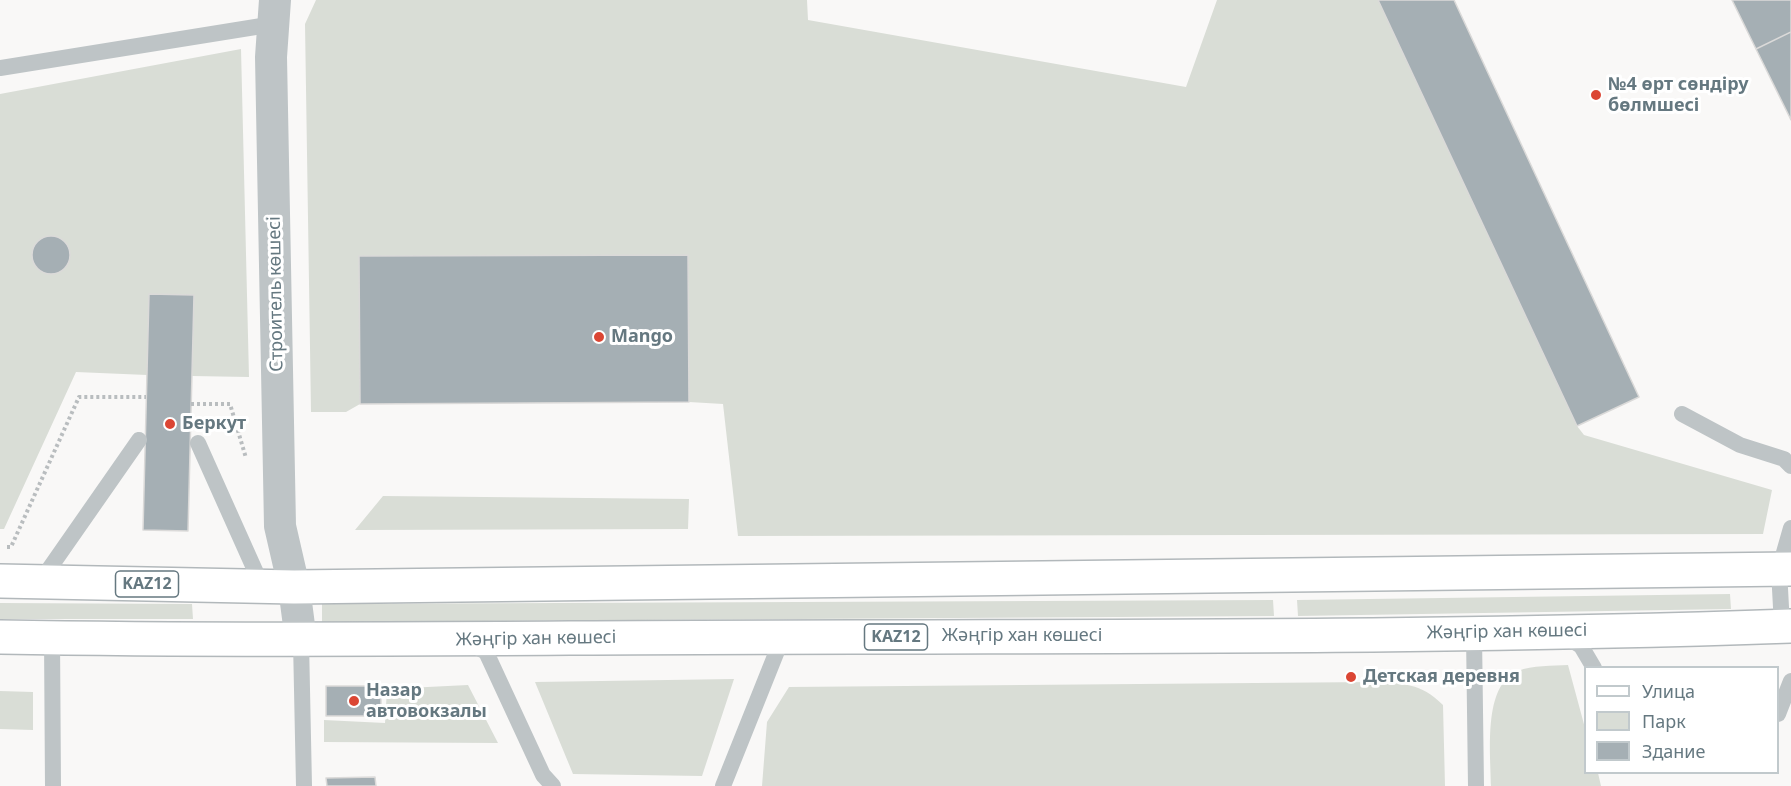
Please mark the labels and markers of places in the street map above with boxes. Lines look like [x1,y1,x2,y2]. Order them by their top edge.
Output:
place label: №4 өрт сөндіру бөлмшесі [1608,74,1748,116]
marker: №4 өрт сөндіру бөлмшесі [1589,88,1603,102]
place label: Mango [611,326,673,348]
marker: Mango [592,330,606,344]
place label: Беркут [182,413,246,435]
marker: Беркут [163,417,177,431]
place label: Детская деревня [1363,666,1520,688]
marker: Детская деревня [1344,670,1358,684]
place label: Назар автовокзалы [366,680,487,722]
marker: Назар автовокзалы [347,694,361,708]

